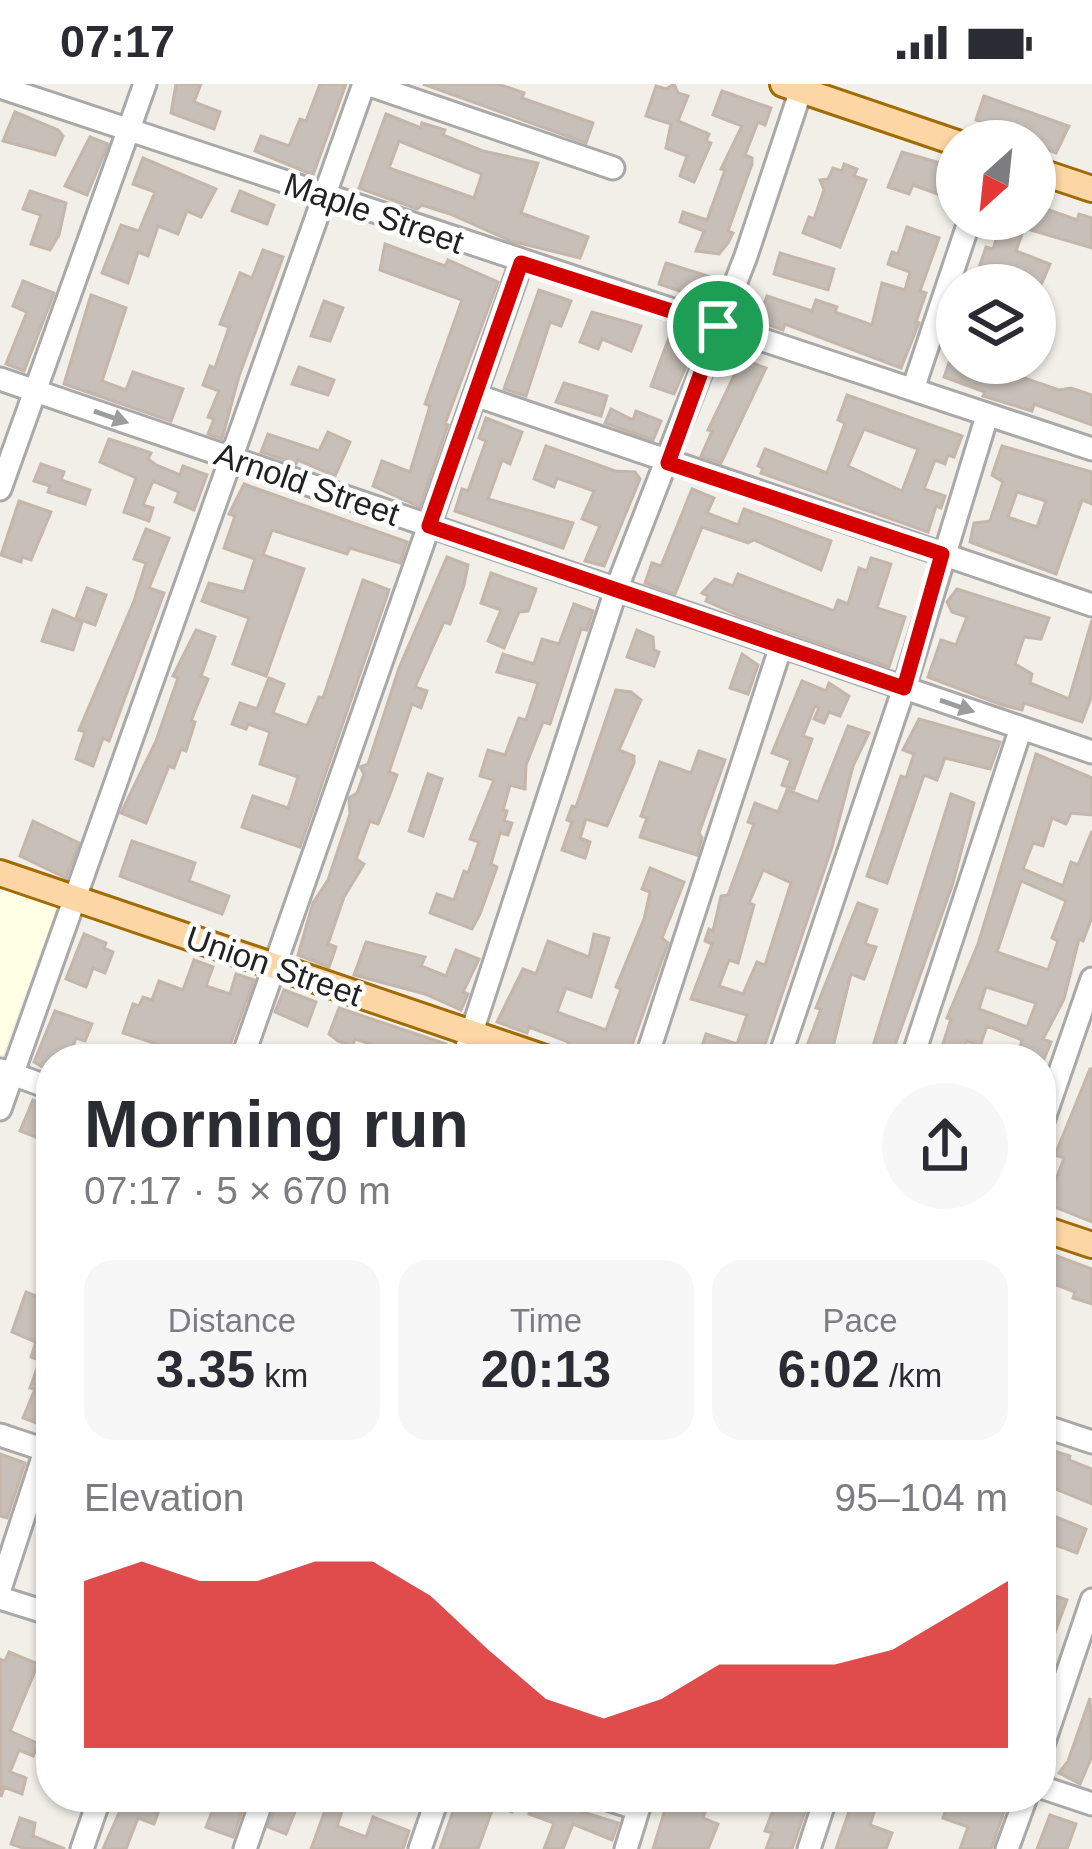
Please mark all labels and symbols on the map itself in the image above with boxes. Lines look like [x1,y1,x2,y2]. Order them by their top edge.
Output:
north arrow [936,120,1056,240]
street label: Maple Street [280,165,468,261]
pin [667,275,769,377]
one-way arrow [93,409,129,427]
street label: Arnold Street [210,435,404,533]
one-way arrow [939,698,975,716]
street label: Union Street [181,919,367,1013]

